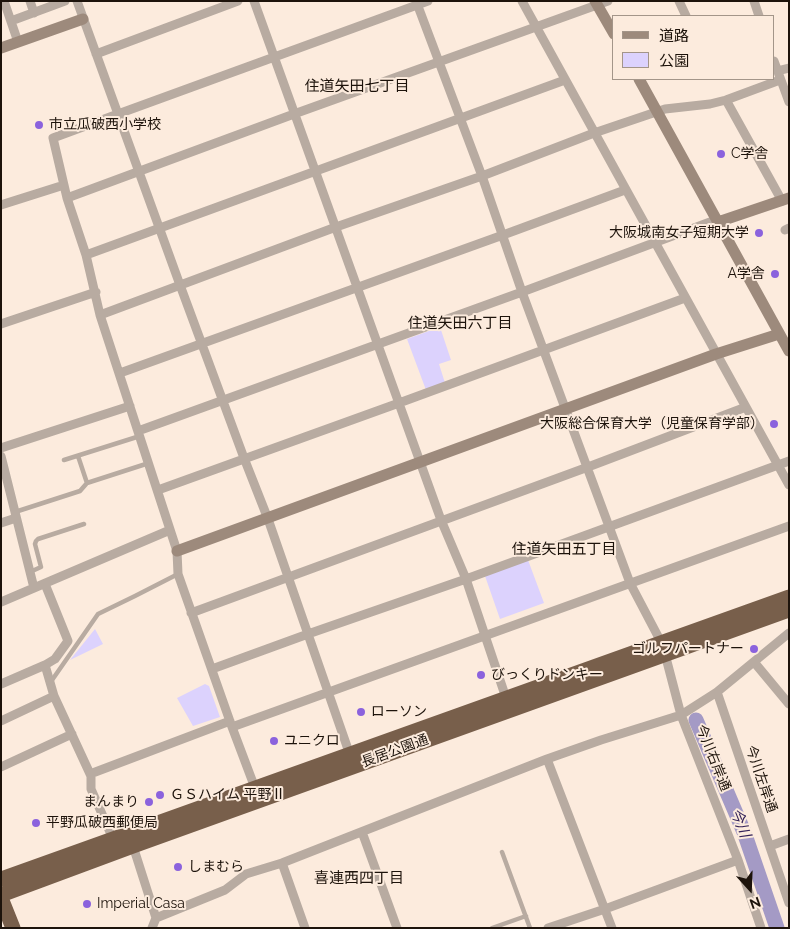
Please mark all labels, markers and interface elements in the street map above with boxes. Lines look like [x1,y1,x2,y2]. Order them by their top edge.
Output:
legend [612,15,775,80]
text: 道路 [659,27,689,45]
text: 公園 [659,52,689,70]
district label: 住道矢田七丁目 [305,77,409,95]
place label: 市立瓜破西小学校 [49,117,161,133]
marker: 市立瓜破西小学校 [33,119,45,131]
place label: C学舎 [731,146,769,162]
marker: C学舎 [715,148,727,160]
place label: 大阪城南女子短期大学 [609,225,749,241]
marker: 大阪城南女子短期大学 [753,227,765,239]
place label: A学舎 [728,266,765,282]
marker: A学舎 [769,268,781,280]
district label: 住道矢田六丁目 [408,314,512,332]
place label: 大阪総合保育大学（児童保育学部） [540,416,764,432]
marker: 大阪総合保育大学（児童保育学部） [768,418,780,430]
district label: 住道矢田五丁目 [512,540,616,558]
place label: ゴルフパートナー [632,641,744,657]
marker: ゴルフパートナー [748,643,760,655]
place label: びっくりドンキー [491,667,603,683]
marker: びっくりドンキー [475,669,487,681]
place label: ローソン [371,704,427,720]
marker: ローソン [355,706,367,718]
street label: 今川右岸通 [692,722,734,794]
street label: 長居公園通 [359,731,431,771]
place label: ユニクロ [284,733,340,749]
marker: ユニクロ [268,735,280,747]
street label: 今川左岸通 [742,743,780,815]
place label: ＧＳハイム 平野Ⅱ [170,787,286,803]
marker: ＧＳハイム 平野Ⅱ [154,789,166,801]
place label: まんまり [83,794,139,810]
marker: まんまり [143,796,155,808]
water label: 今川 [726,806,754,840]
place label: 平野瓜破西郵便局 [46,815,158,831]
marker: 平野瓜破西郵便局 [30,817,42,829]
place label: しまむら [188,859,244,875]
marker: しまむら [172,861,184,873]
north arrow [725,864,775,914]
district label: 喜連西四丁目 [314,869,404,887]
text: N [747,894,763,912]
place label: Imperial Casa [97,896,185,912]
marker: Imperial Casa [81,898,93,910]

